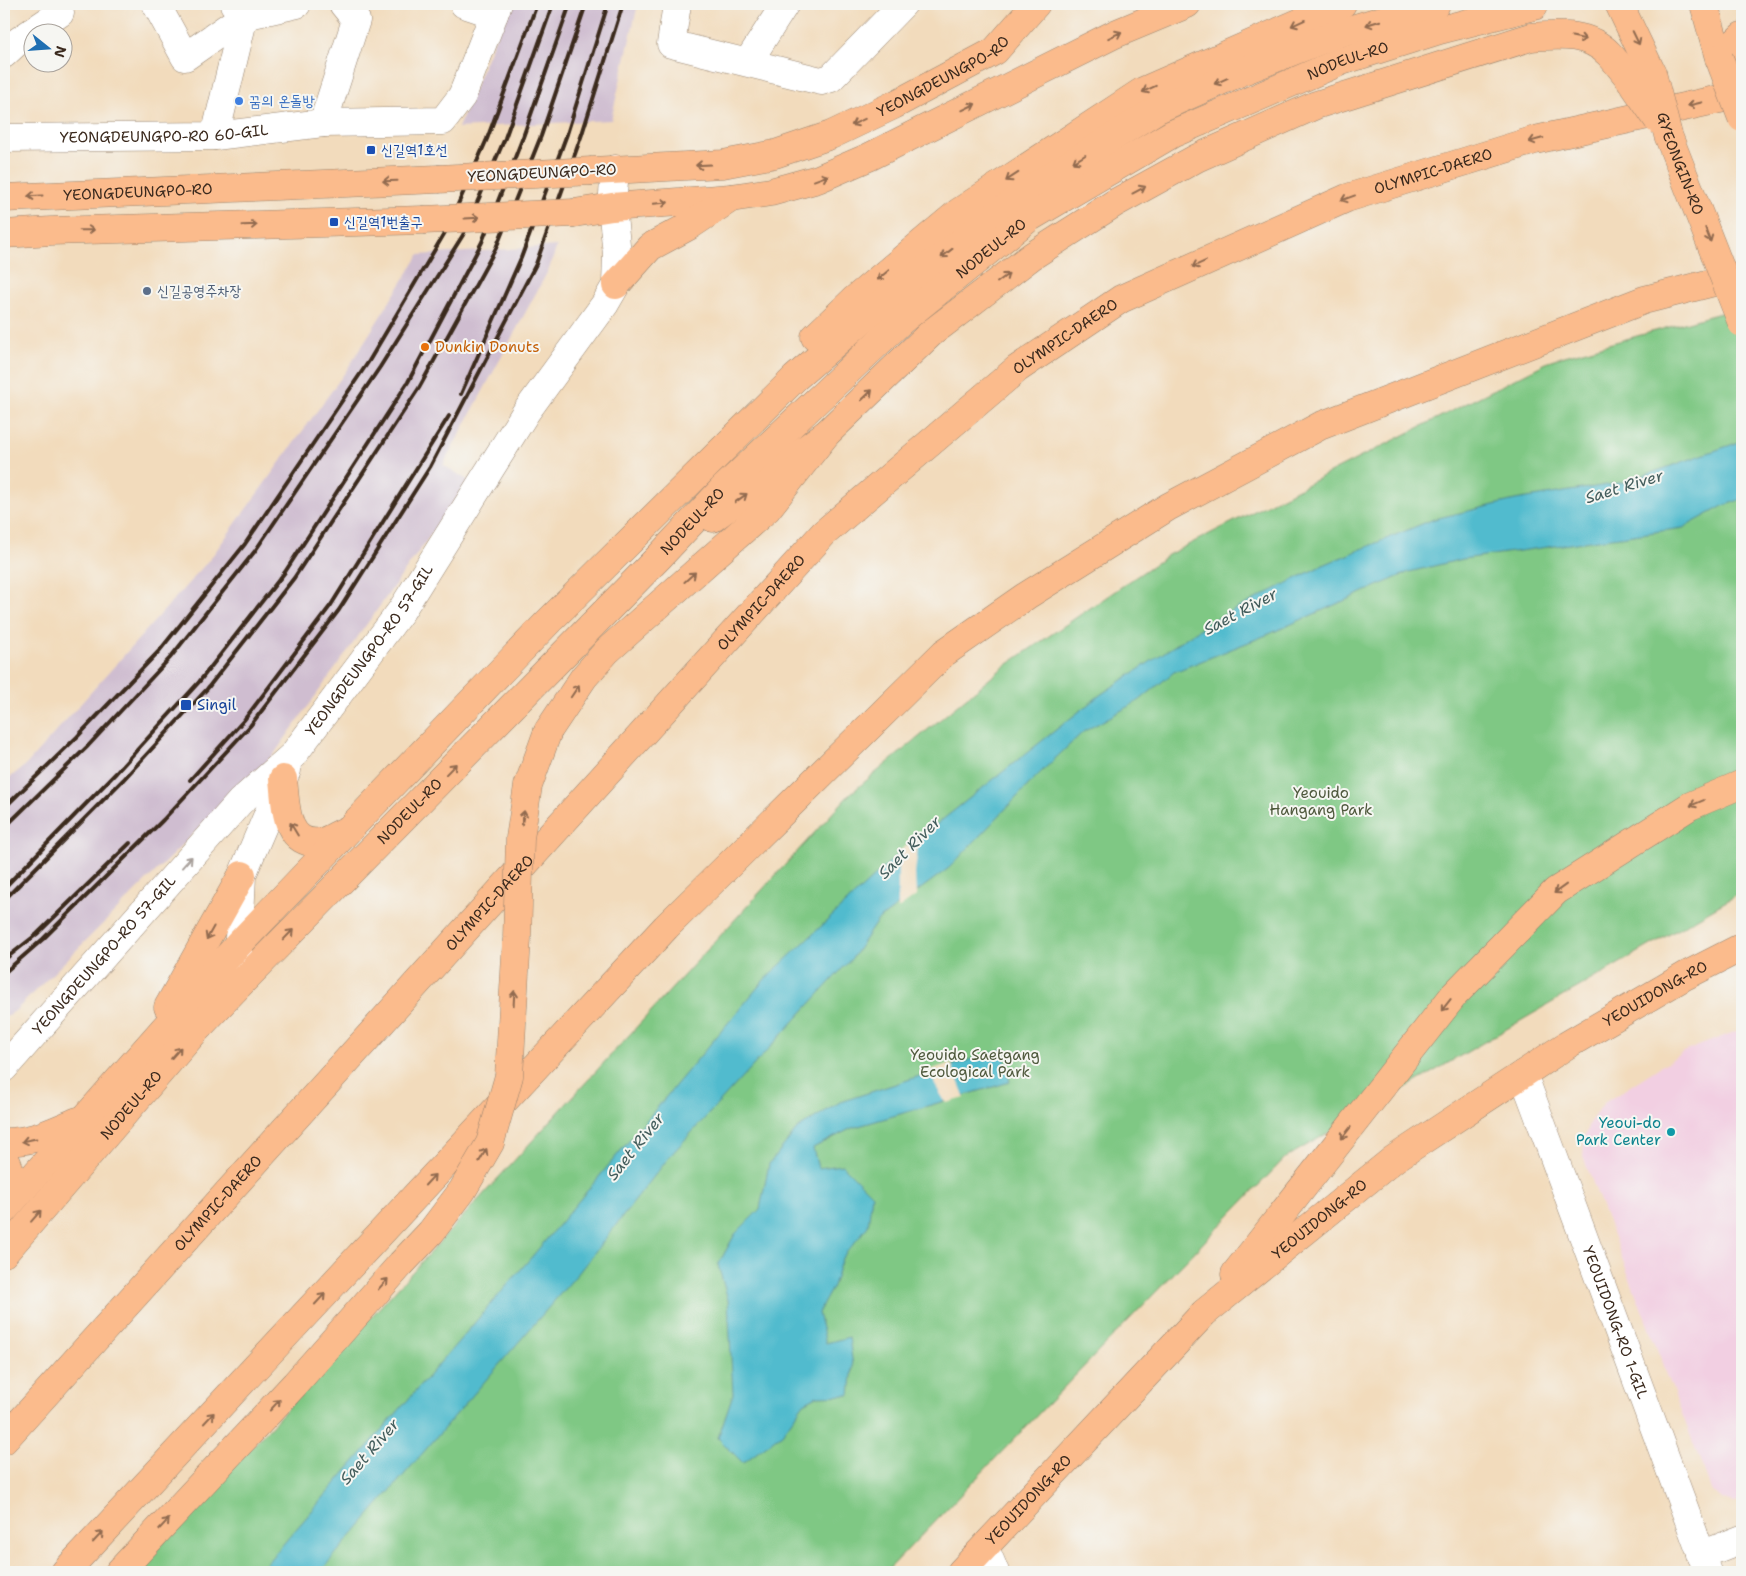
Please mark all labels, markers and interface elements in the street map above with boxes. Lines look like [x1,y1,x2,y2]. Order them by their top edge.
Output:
one-way arrow [1365,18,1381,28]
one-way arrow [1291,19,1306,29]
north arrow [22,22,72,72]
one-way arrow [1107,29,1122,39]
one-way arrow [1632,30,1641,45]
street label: YEONGDEUNGPO-RO [874,31,1014,122]
one-way arrow [1571,34,1587,43]
street label: NODEUL-RO [1304,37,1391,85]
text: N [50,44,71,60]
one-way arrow [1214,76,1229,86]
one-way arrow [1142,84,1157,94]
place label: 꿈의 온돌방 [249,91,315,111]
marker: 꿈의 온돌방 [233,95,245,107]
one-way arrow [1687,100,1703,109]
one-way arrow [961,102,976,111]
street label: GYEONGIN-RO [1653,110,1708,218]
one-way arrow [851,117,866,127]
street label: YEONGDEUNGPO-RO 60-GIL [59,120,269,147]
one-way arrow [1529,135,1545,145]
place label: 신길역1호선 [381,140,448,160]
marker: 신길역1호선 [365,144,377,156]
street label: OLYMPIC-DAERO [1371,144,1495,199]
one-way arrow [1072,153,1086,164]
street label: YEONGDEUNGPO-RO [467,159,617,187]
one-way arrow [695,160,711,169]
one-way arrow [1006,172,1020,182]
one-way arrow [812,173,828,182]
one-way arrow [382,176,398,186]
street label: YEONGDEUNGPO-RO [63,179,213,205]
one-way arrow [1131,184,1146,194]
one-way arrow [27,192,43,201]
one-way arrow [1340,194,1356,203]
one-way arrow [652,198,668,207]
place label: 신길역1번출구 [344,212,423,232]
one-way arrow [463,214,479,223]
street label: NODEUL-RO [952,214,1031,283]
marker: 신길역1번출구 [328,216,340,228]
one-way arrow [242,221,258,230]
one-way arrow [79,225,95,234]
one-way arrow [1703,227,1713,242]
one-way arrow [941,247,954,258]
one-way arrow [1192,260,1207,270]
one-way arrow [877,270,890,281]
one-way arrow [996,273,1010,283]
place label: 신길공영주차장 [157,281,242,301]
marker: 신길공영주차장 [141,285,153,297]
street label: OLYMPIC-DAERO [1009,294,1122,379]
place label: Dunkin Donuts [435,337,540,357]
marker: Dunkin Donuts [419,341,431,353]
one-way arrow [860,389,873,401]
water label: Saet River [1582,465,1666,508]
street label: NODEUL-RO [656,483,729,559]
one-way arrow [734,493,748,503]
street label: OLYMPIC-DAERO [712,550,810,655]
street label: YEONGDEUNGPO-RO 57-GIL [301,561,438,740]
one-way arrow [684,571,697,583]
water label: Saet River [1200,583,1281,640]
one-way arrow [570,684,580,698]
place label: Singil [197,695,237,715]
marker: Singil [179,698,193,712]
one-way arrow [445,763,457,776]
street label: NODEUL-RO [372,774,447,849]
park label: Yeouido Hangang Park [1269,783,1373,820]
one-way arrow [1690,798,1705,808]
one-way arrow [518,810,528,826]
water label: Saet River [873,811,946,883]
one-way arrow [288,823,298,837]
street label: OLYMPIC-DAERO [441,851,538,955]
one-way arrow [181,855,193,868]
street label: YEONGDEUNGPO-RO 57-GIL [28,871,180,1039]
one-way arrow [1553,884,1567,894]
one-way arrow [205,925,214,940]
one-way arrow [282,929,294,942]
street label: YEOUIDONG-RO [1600,956,1711,1032]
one-way arrow [510,990,519,1006]
one-way arrow [1441,998,1452,1011]
park label: Yeouido Saetgang Ecological Park [910,1045,1040,1082]
one-way arrow [171,1047,182,1060]
street label: NODEUL-RO [96,1066,167,1144]
water label: Saet River [602,1108,669,1184]
place label: Yeoui-do Park Center [1576,1113,1661,1150]
one-way arrow [1340,1126,1351,1139]
marker: Yeoui-do Park Center [1665,1126,1677,1138]
one-way arrow [21,1136,37,1145]
one-way arrow [478,1149,488,1163]
street label: OLYMPIC-DAERO [169,1151,267,1256]
one-way arrow [424,1173,436,1186]
street label: YEOUIDONG-RO [1268,1175,1371,1264]
one-way arrow [30,1210,41,1223]
street label: YEOUIDONG-RO 1-GIL [1578,1243,1653,1402]
one-way arrow [378,1277,389,1290]
one-way arrow [314,1292,326,1305]
one-way arrow [269,1398,281,1411]
one-way arrow [203,1411,215,1424]
water label: Saet River [335,1414,404,1489]
street label: YEOUIDONG-RO [981,1450,1076,1549]
one-way arrow [158,1517,170,1530]
one-way arrow [92,1530,104,1543]

